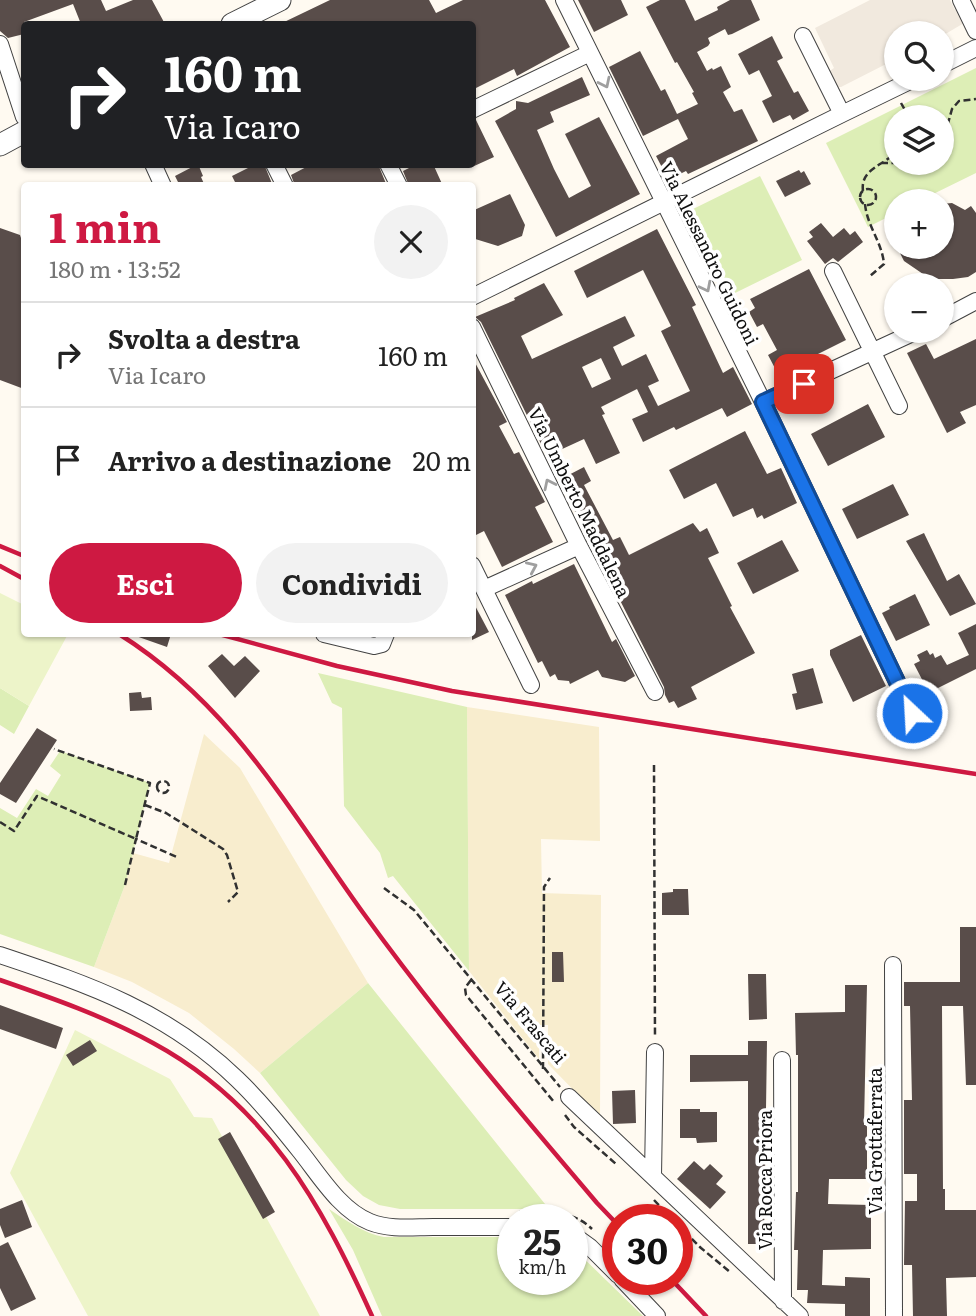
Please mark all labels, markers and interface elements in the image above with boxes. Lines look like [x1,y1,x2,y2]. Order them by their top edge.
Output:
map controls [884,21,954,343]
button: search [884,21,954,91]
text: 160 m [164,34,302,107]
icon: right [49,49,140,140]
one-way arrow [597,76,611,88]
text: Via Icaro [164,101,301,149]
button: layers [884,105,954,175]
street label: Via Alessandro Guidoni [654,157,766,349]
button: + [884,189,954,259]
text: 1 min [49,194,161,256]
button: close [374,205,448,279]
text: 180 m · 13:52 [49,251,181,285]
button: − [884,273,954,343]
one-way arrow [697,280,711,292]
text: Svolta a destra [108,318,300,357]
text: 160 m [378,335,448,374]
icon: right [49,336,87,374]
pin [774,354,834,414]
text: Via Icaro [108,357,206,391]
icon: arrive [785,365,823,403]
street label: Via Umberto Maddalena [522,402,638,602]
text: Arrivo a destinazione [108,440,392,479]
text: 20 m [413,440,471,479]
icon: arrive [49,441,87,479]
one-way arrow [543,479,557,491]
button: Esci [49,543,242,623]
button: Condividi [256,543,448,623]
one-way arrow [524,561,537,575]
position arrow [875,676,949,750]
street label: Via Frascati [488,975,574,1069]
street label: Via Grottaferrata [861,1067,888,1215]
street label: Via Rocca Priora [751,1109,778,1250]
speed limit sign: 30 [602,1204,693,1295]
text: 25 [524,1214,561,1266]
text: km/h [519,1253,566,1280]

